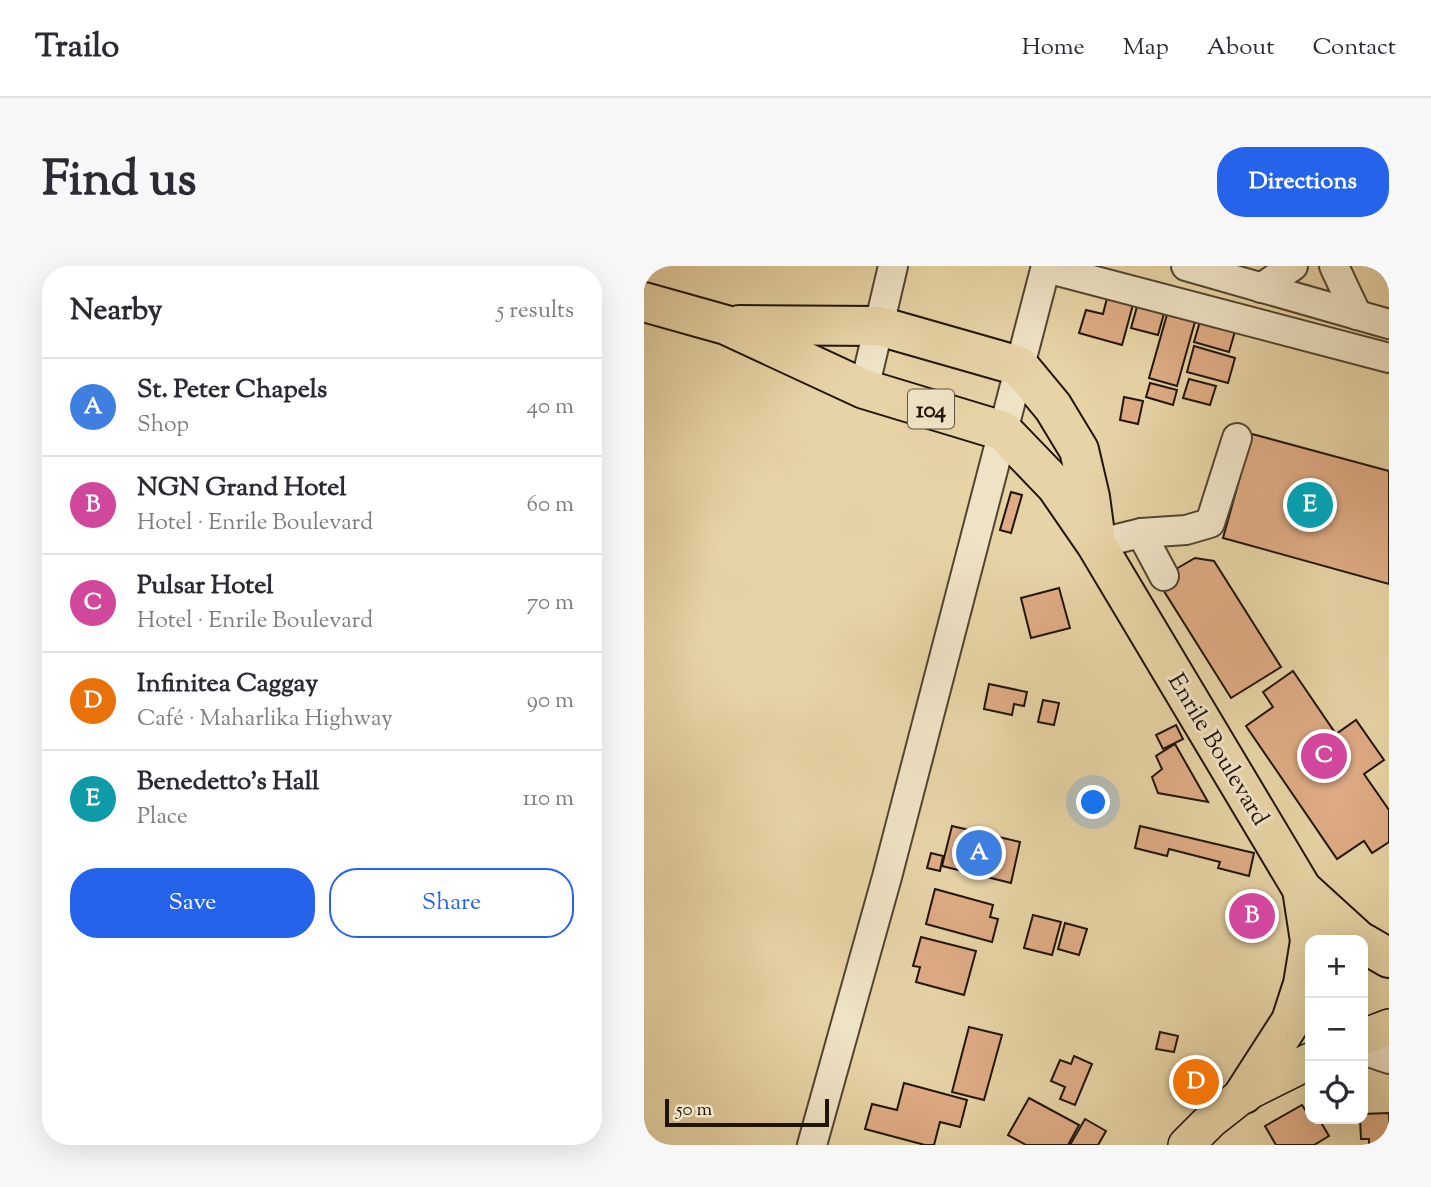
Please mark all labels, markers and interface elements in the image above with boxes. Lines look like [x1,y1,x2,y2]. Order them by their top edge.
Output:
text: Trailo [35,24,119,72]
text: Home [1022,31,1085,65]
text: Map [1123,31,1169,65]
text: About [1207,31,1274,65]
text: Contact [1312,31,1396,65]
text: Find us [42,147,196,217]
button: Directions [1217,147,1389,217]
text: Nearby [70,290,162,333]
text: 5 results [497,295,574,328]
text: St. Peter Chapels [137,372,327,409]
road number: 104 [908,390,954,428]
text: A [84,391,102,424]
text: 40 m [527,391,574,424]
text: Shop [137,409,189,442]
text: NGN Grand Hotel [137,470,346,507]
pin: E [1287,479,1333,531]
text: B [86,489,100,522]
text: 60 m [526,489,574,522]
text: Hotel · Enrile Boulevard [137,507,373,540]
text: Pulsar Hotel [137,568,273,605]
text: C [84,587,102,620]
text: 70 m [527,587,574,620]
text: Hotel · Enrile Boulevard [137,605,373,638]
text: Infinitea Caggay [137,666,318,703]
street label: Enrile Boulevard [1158,667,1276,833]
text: D [84,685,102,718]
text: 90 m [527,685,574,718]
text: Café · Maharlika Highway [137,703,393,736]
pin: C [1301,730,1347,782]
text: Benedetto's Hall [137,764,319,801]
text: E [86,783,100,816]
text: 110 m [523,783,574,816]
your location [1076,785,1110,819]
text: Place [137,801,188,834]
pin: A [956,827,1002,879]
button: Save [70,868,315,938]
button: Share [329,868,574,938]
pin: B [1229,890,1275,942]
map controls [1305,935,1368,1124]
button: + [1305,935,1368,998]
button: − [1305,998,1368,1061]
pin: D [1173,1056,1219,1108]
button: locate [1305,1061,1368,1124]
scale bar [665,1096,830,1128]
text: 50 m [676,1097,712,1124]

